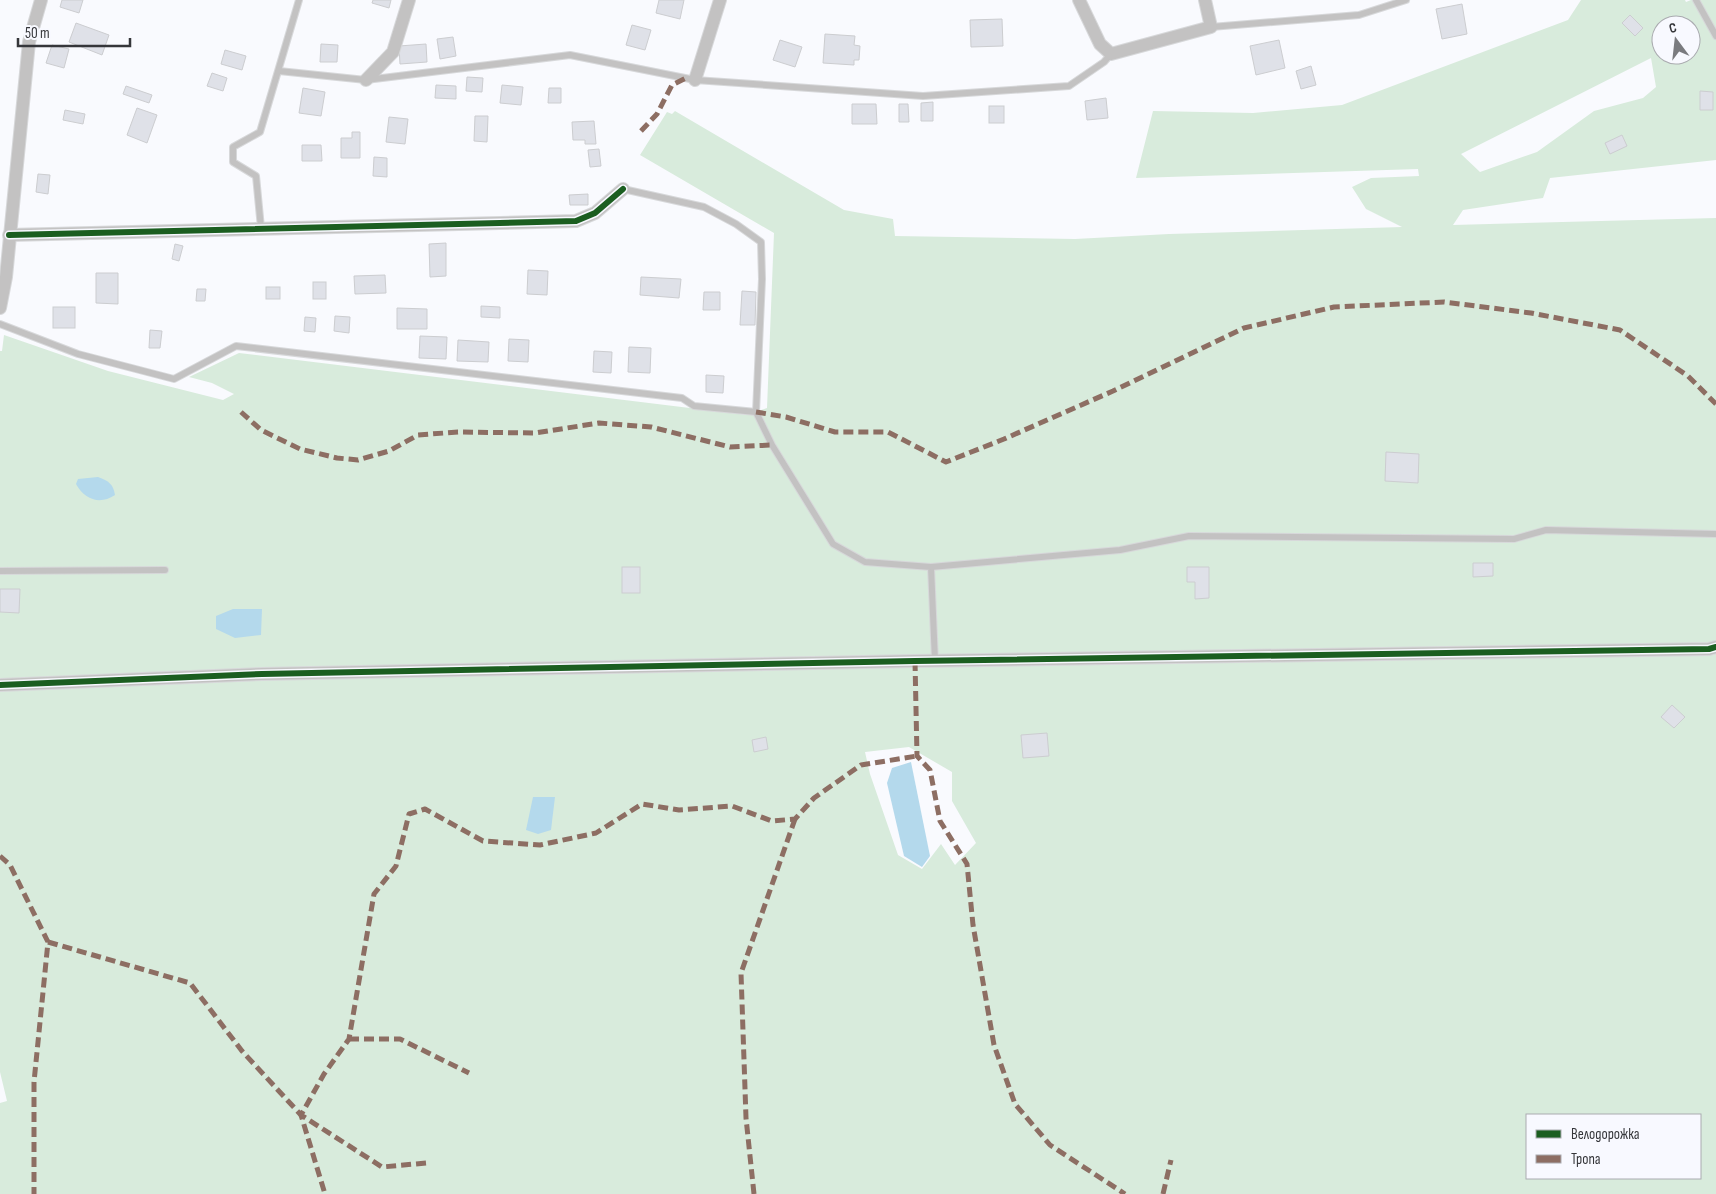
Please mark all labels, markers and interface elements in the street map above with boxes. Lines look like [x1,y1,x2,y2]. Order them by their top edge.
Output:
scale bar [18,15,130,47]
north arrow [1651,15,1701,65]
text: С [1667,19,1678,37]
text: 50 m [25,24,50,43]
legend [1526,1114,1701,1179]
text: Велодорожка [1571,1125,1640,1144]
text: Тропа [1571,1150,1601,1169]

